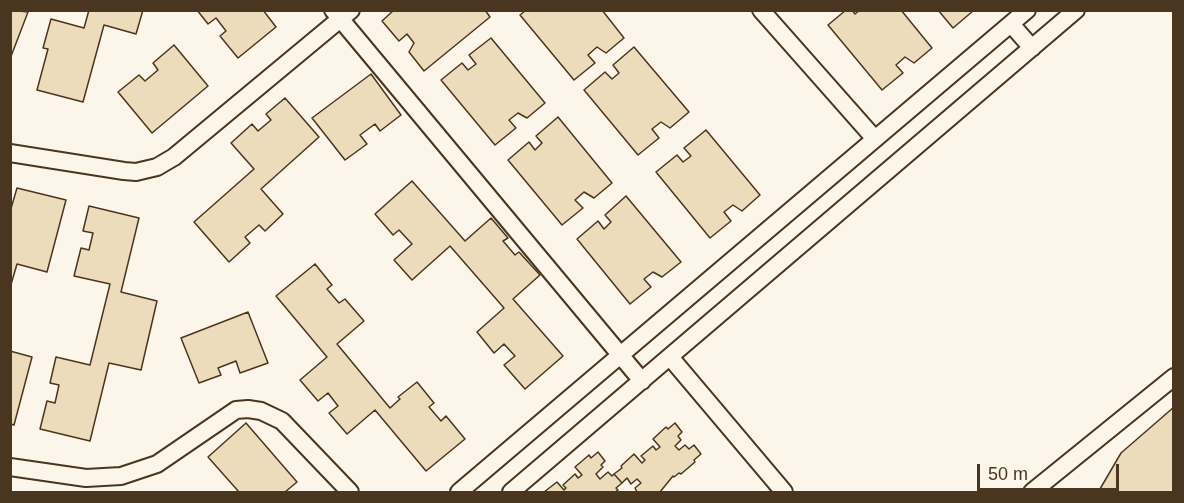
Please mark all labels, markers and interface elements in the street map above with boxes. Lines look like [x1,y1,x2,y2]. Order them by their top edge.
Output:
scale bar [980,452,1122,490]
text: 50 m [988,464,1028,484]

